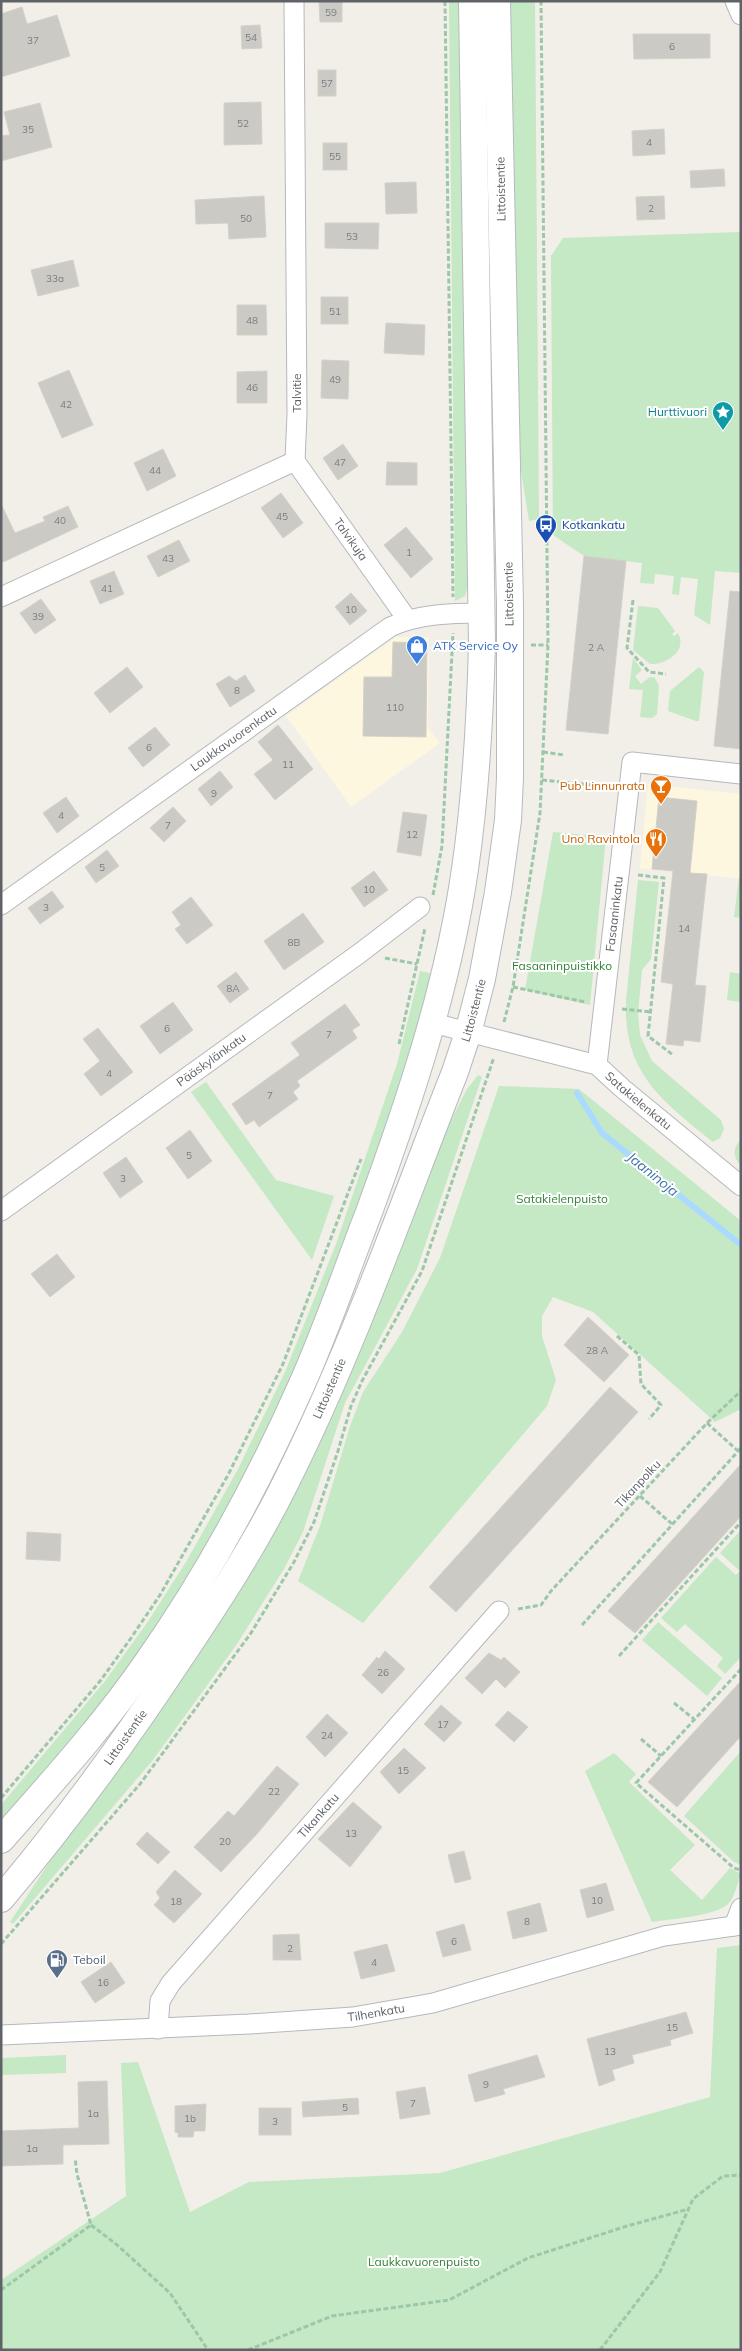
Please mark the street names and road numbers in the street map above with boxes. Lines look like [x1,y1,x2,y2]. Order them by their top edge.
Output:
street label: Littoistentie [492,157,509,221]
street label: Talvitie [289,373,304,413]
street label: Talvikuja [331,515,371,563]
street label: Littoistentie [500,562,517,626]
street label: Laukkavuorenkatu [187,702,280,774]
street label: Fasaaninkatu [602,876,626,952]
street label: Littoistentie [458,977,489,1044]
street label: Pääskylänkatu [173,1029,249,1089]
street label: Satakielenkatu [602,1068,675,1133]
street label: Littoistentie [309,1356,349,1421]
street label: Tikanpolku [612,1456,664,1511]
street label: Littoistentie [100,1707,150,1768]
street label: Tikankatu [294,1790,342,1841]
street label: Tilhenkatu [347,2000,406,2024]

